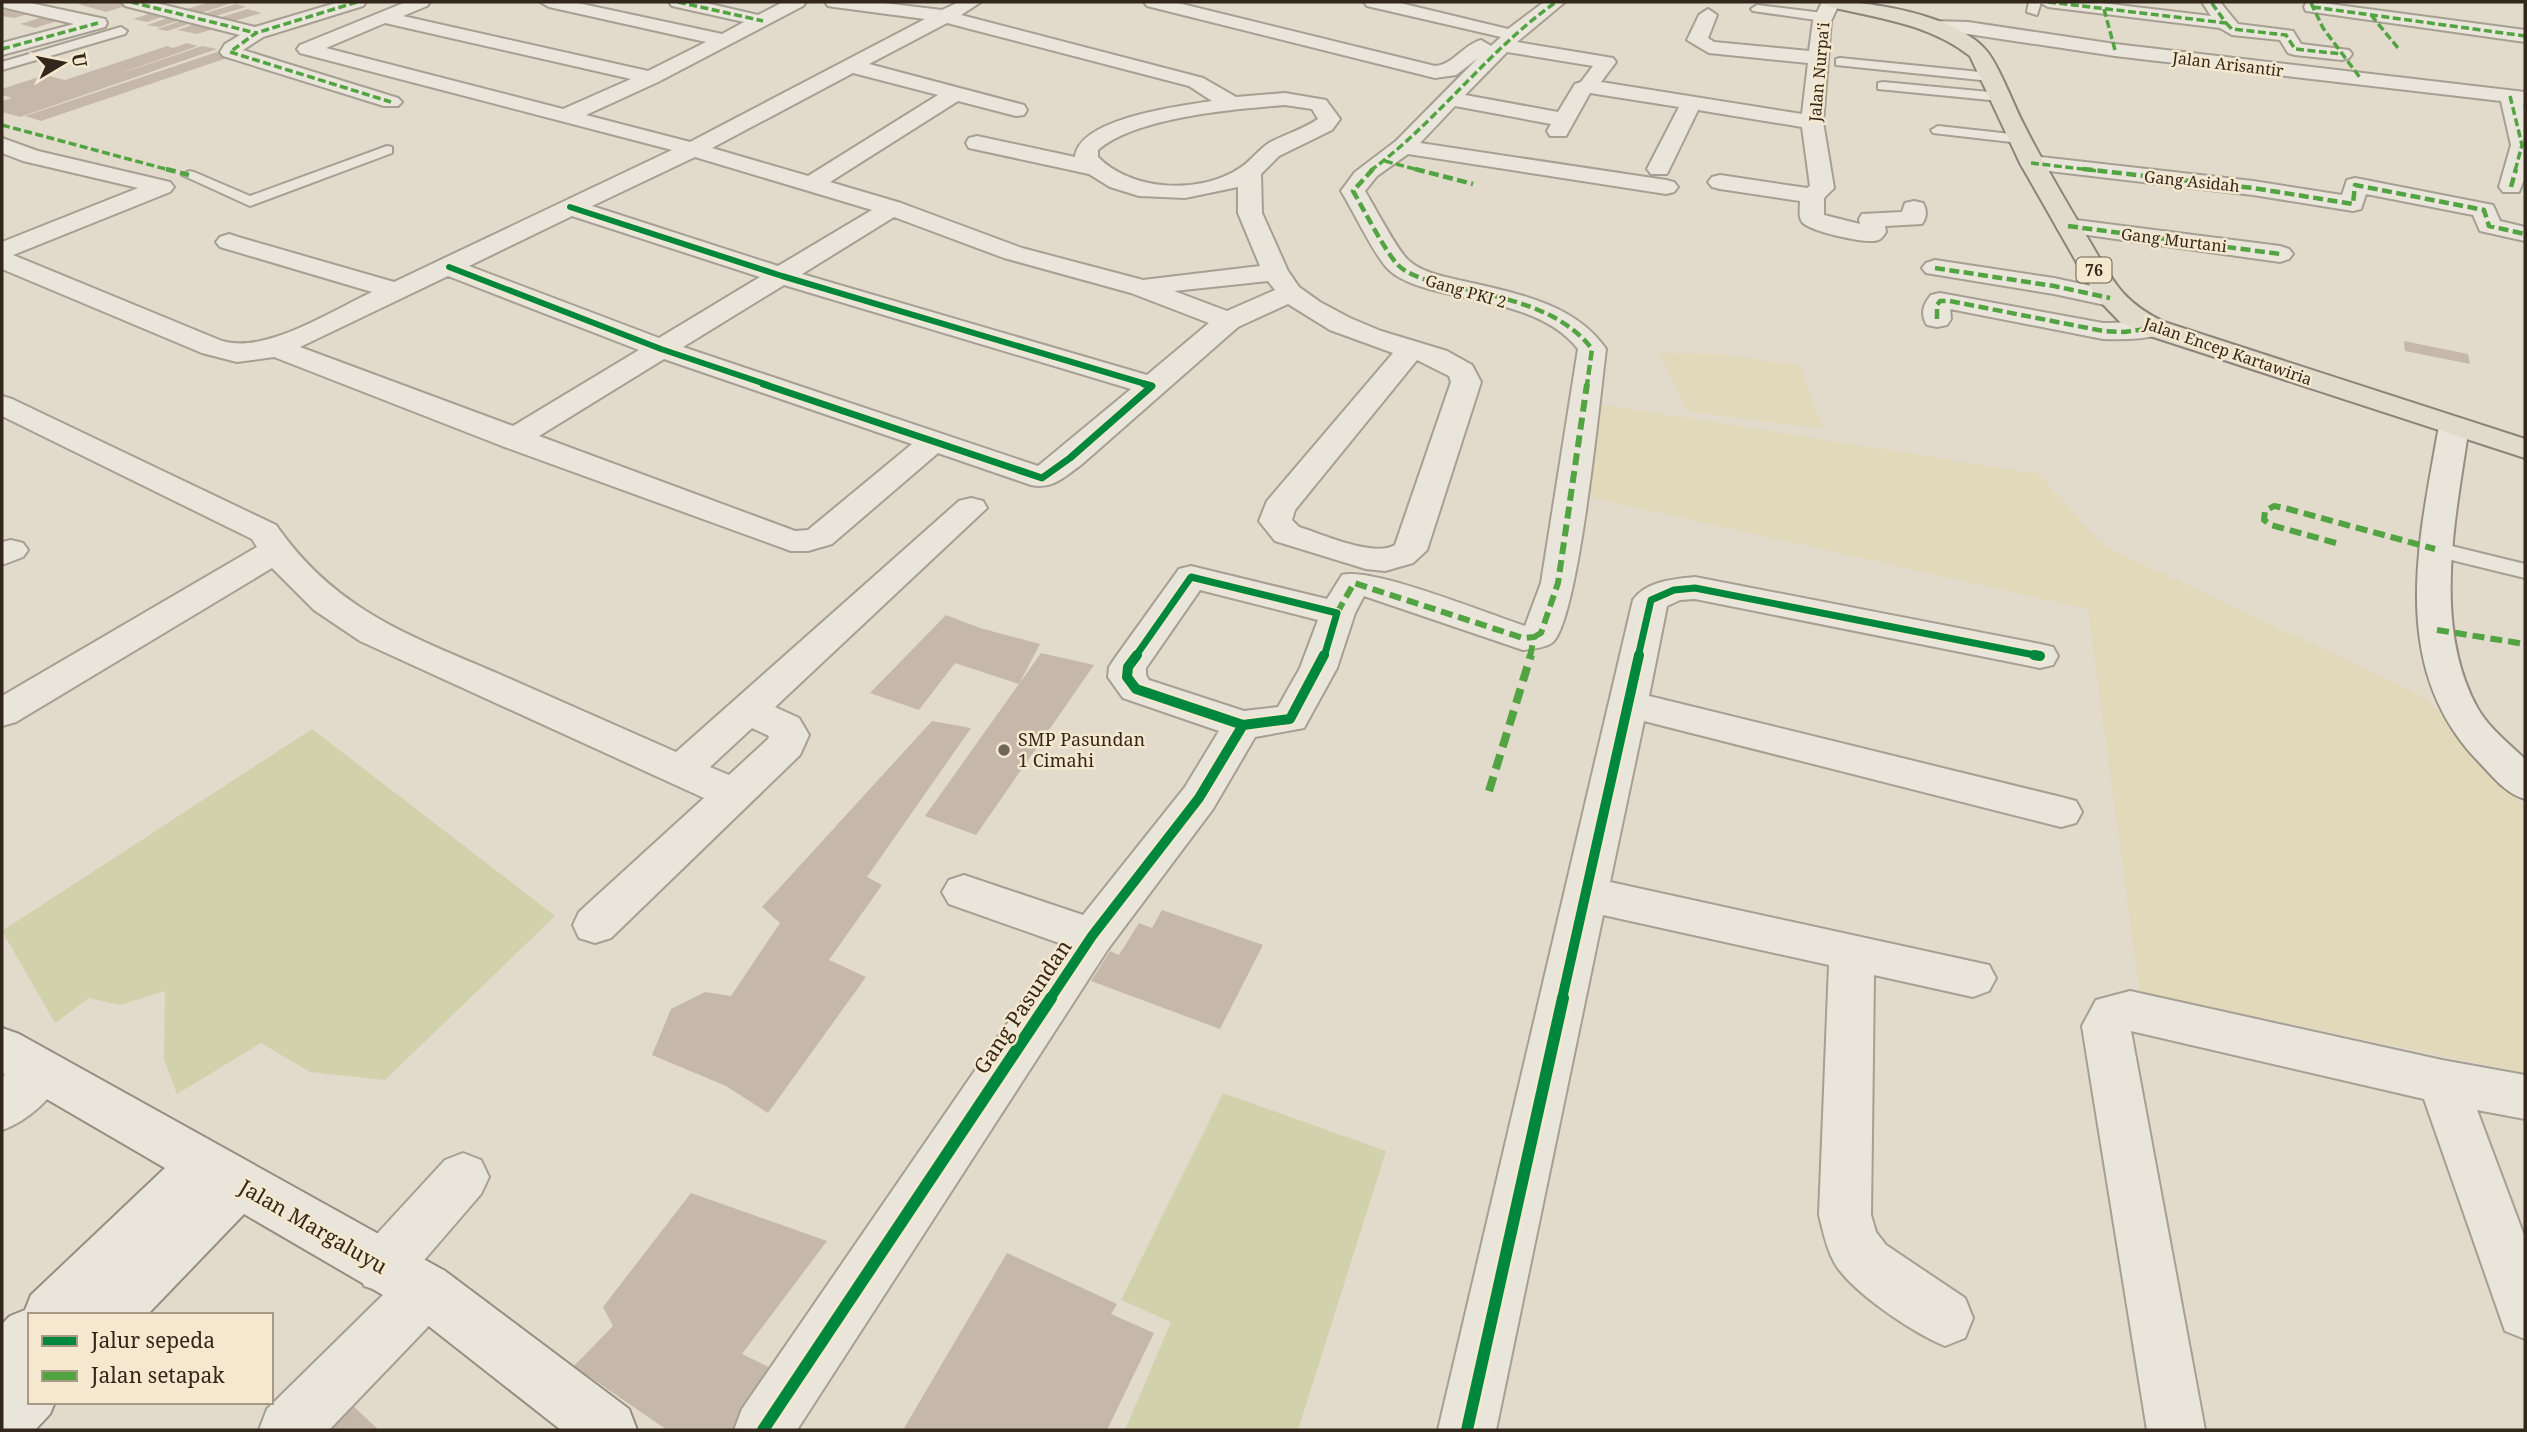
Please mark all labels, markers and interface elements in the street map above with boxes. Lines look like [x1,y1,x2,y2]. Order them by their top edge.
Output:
street label: Jalan Nurpa'i [1804,21,1834,124]
north arrow [28,28,98,98]
street label: Jalan Arisantir [2170,46,2285,82]
text: U [66,51,94,69]
street label: Gang Asidah [2143,165,2241,197]
street label: Gang Murtani [2120,223,2228,257]
road number: 76 [2076,258,2112,282]
street label: Gang PKI 2 [1423,269,1509,313]
street label: Jalan Encep Kartawiria [2140,311,2315,390]
place label: SMP Pasundan 1 Cimahi [1018,727,1146,772]
marker: SMP Pasundan 1 Cimahi [996,742,1012,758]
street label: Gang Pasundan [967,934,1077,1079]
street label: Jalan Margaluyu [234,1172,392,1280]
legend [28,1313,273,1404]
text: Jalur sepeda [90,1326,215,1354]
text: Jalan setapak [90,1361,225,1389]

